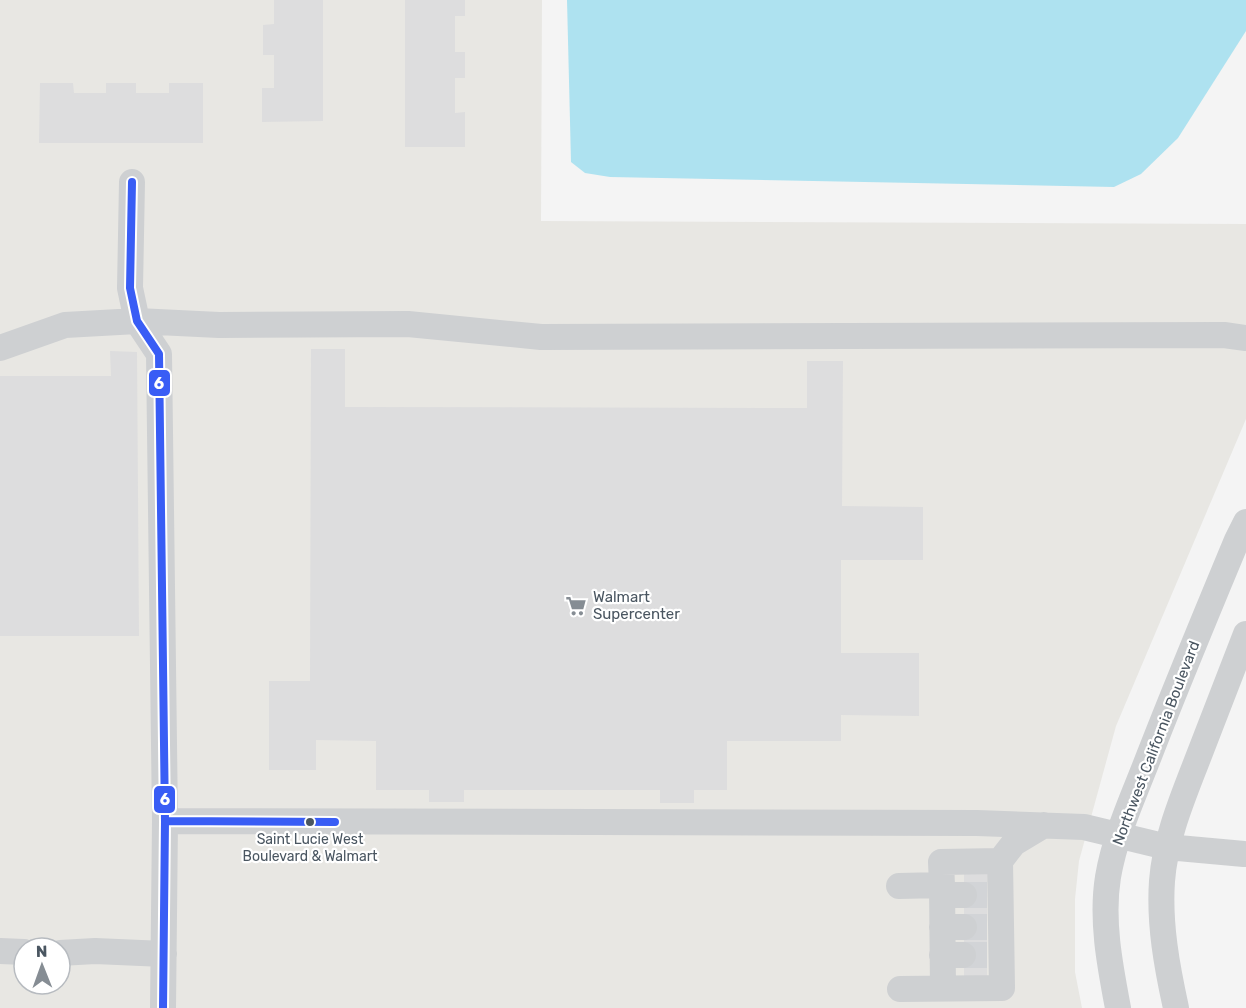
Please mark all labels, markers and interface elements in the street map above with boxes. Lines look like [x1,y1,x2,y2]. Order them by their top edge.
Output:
line badge: 6 [148,369,171,397]
text: 6 [154,374,164,393]
place label: Walmart Supercenter [593,588,680,623]
supermarket icon: Walmart Supercenter [564,594,588,618]
street label: Northwest California Boulevard [1109,638,1203,848]
line badge: 6 [153,785,176,814]
text: 6 [160,790,170,809]
marker: Saint Lucie West Boulevard & Walmart [304,816,316,828]
place label: Saint Lucie West Boulevard & Walmart [243,831,378,865]
north arrow [12,936,72,996]
text: N [36,942,48,961]

